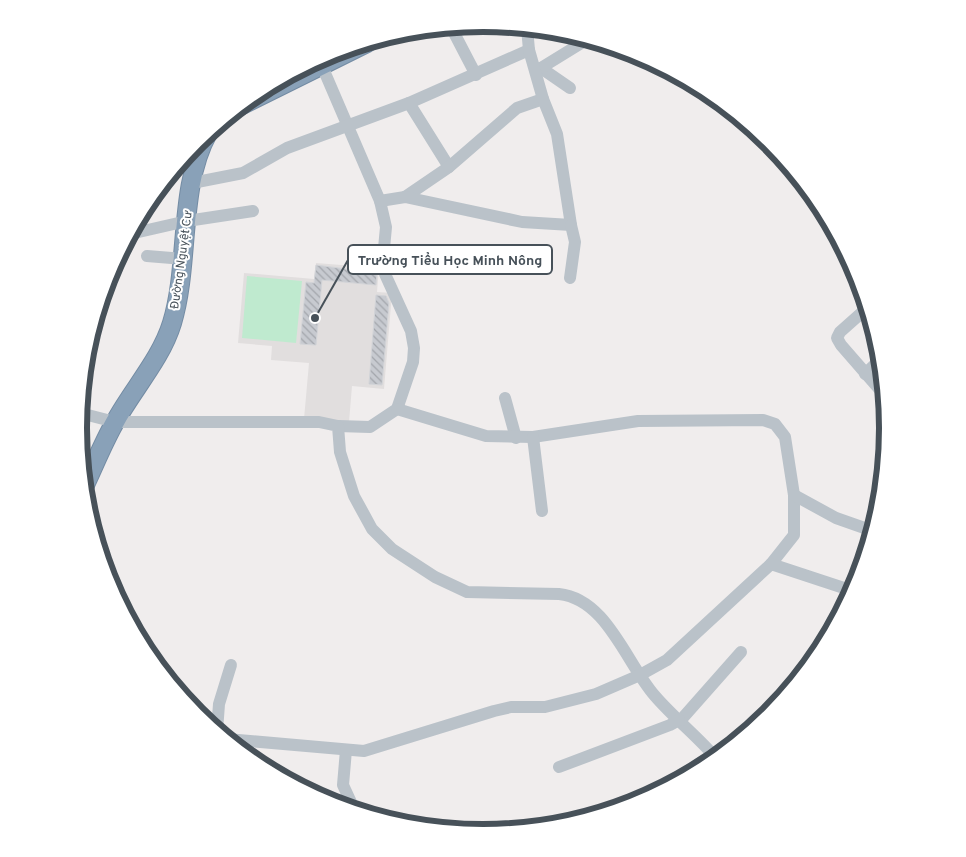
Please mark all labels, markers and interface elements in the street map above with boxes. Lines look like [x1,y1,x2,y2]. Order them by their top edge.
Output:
street label: Đường Nguyệt Cư [167,209,197,310]
callout: Trường Tiểu Học Minh Nông [348,245,552,274]
text: Trường Tiểu Học Minh Nông [358,252,542,270]

